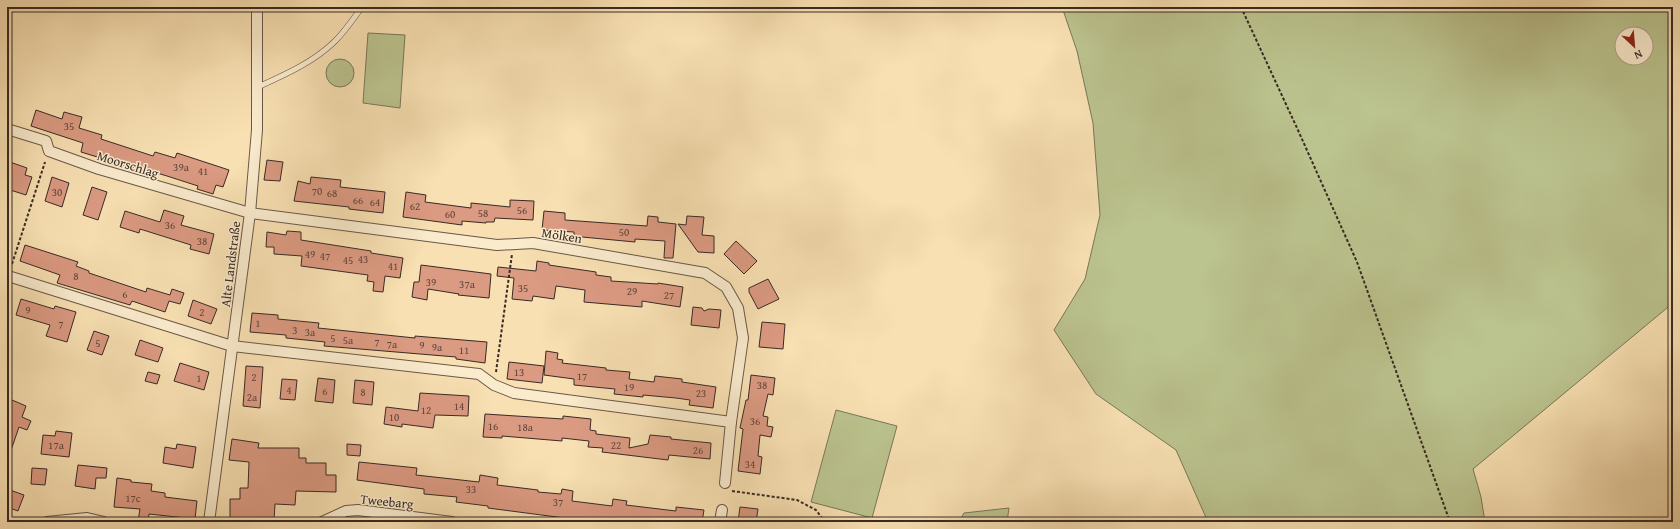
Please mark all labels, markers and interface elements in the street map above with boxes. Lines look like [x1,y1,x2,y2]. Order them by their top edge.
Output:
north arrow [1614,26,1654,66]
text: N [1631,46,1645,64]
house number: 35 [64,118,74,134]
street label: Moorschlag [95,146,162,183]
house number: 39a [173,159,190,175]
house number: 41 [198,163,208,179]
house number: 70 [312,183,322,199]
house number: 30 [52,184,62,200]
house number: 68 [327,185,337,201]
house number: 66 [353,192,363,208]
house number: 64 [370,194,380,210]
house number: 62 [410,198,420,214]
house number: 56 [517,202,527,218]
house number: 58 [478,205,488,221]
house number: 60 [445,206,455,222]
house number: 36 [165,217,175,233]
street label: Alte Landstraße [216,220,245,308]
street label: Mölken [540,223,584,248]
house number: 50 [619,224,629,240]
house number: 38 [197,233,207,249]
house number: 49 [305,246,315,262]
house number: 47 [320,248,330,264]
house number: 43 [358,251,368,267]
house number: 45 [343,252,353,268]
house number: 41 [388,258,398,274]
house number: 8 [73,268,79,284]
house number: 39 [426,274,436,290]
house number: 37a [459,276,476,292]
house number: 35 [518,280,528,296]
house number: 29 [627,283,637,299]
house number: 6 [122,286,128,302]
house number: 27 [664,287,674,303]
house number: 9 [25,302,31,318]
house number: 2 [199,304,205,320]
house number: 1 [255,315,261,331]
house number: 7 [58,316,64,332]
house number: 3 [292,322,298,338]
house number: 3a [305,324,316,340]
house number: 5 [330,330,336,346]
house number: 5a [343,332,354,348]
house number: 7 [374,334,380,350]
house number: 5 [95,335,101,351]
house number: 7a [387,336,398,352]
house number: 9 [419,337,425,353]
house number: 9a [432,339,443,355]
house number: 11 [459,342,469,358]
house number: 13 [514,364,524,380]
house number: 17 [577,368,587,384]
house number: 2 [251,369,257,385]
house number: 1 [196,370,202,386]
house number: 38 [757,377,767,393]
house number: 19 [624,379,634,395]
house number: 4 [286,382,292,398]
house number: 6 [322,383,328,399]
house number: 8 [360,384,366,400]
house number: 23 [696,385,706,401]
house number: 2a [247,389,258,405]
house number: 14 [454,398,464,414]
house number: 12 [421,402,431,418]
house number: 10 [389,409,399,425]
house number: 36 [750,413,760,429]
house number: 16 [488,418,498,434]
house number: 18a [517,419,534,435]
house number: 17a [48,437,65,453]
house number: 22 [611,437,621,453]
house number: 26 [693,442,703,458]
house number: 34 [745,456,755,472]
house number: 33 [466,481,476,497]
street label: Tweebarg [360,489,415,514]
house number: 17c [125,490,141,506]
house number: 37 [553,494,563,510]

